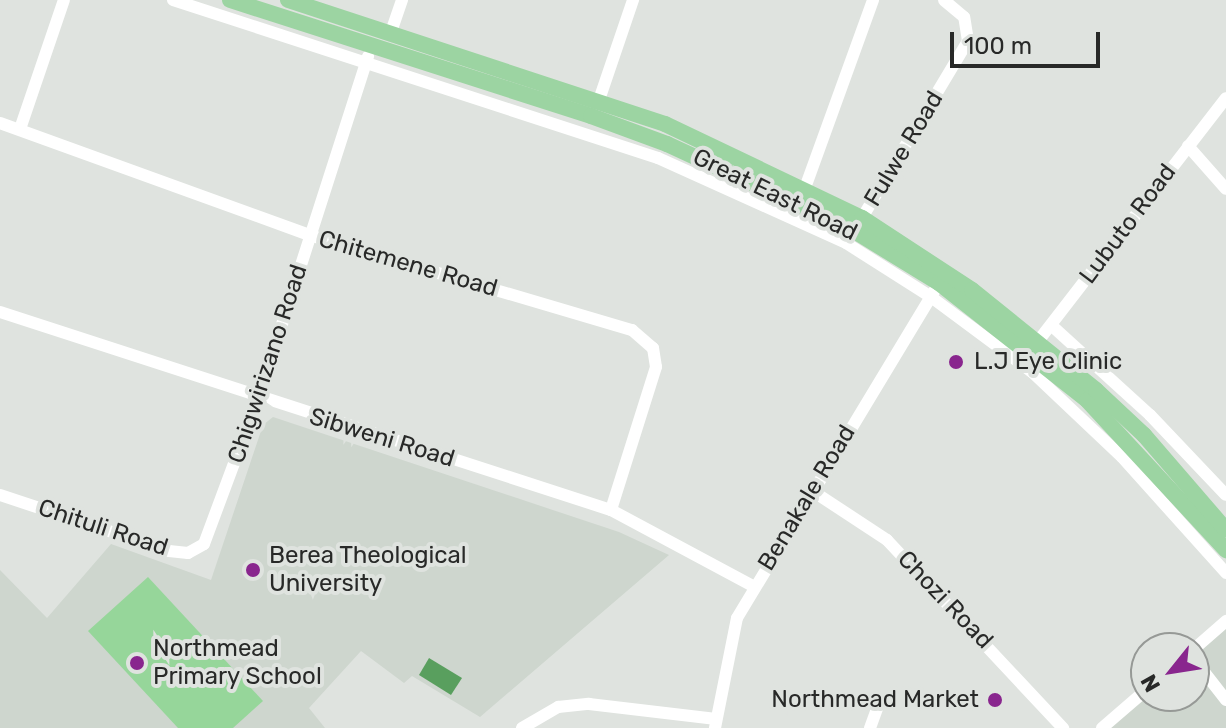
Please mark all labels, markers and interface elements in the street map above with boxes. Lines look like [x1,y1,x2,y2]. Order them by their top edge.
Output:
scale bar [954,16,1104,66]
text: 100 m [964,32,1032,60]
street label: Fulwe Road [858,86,950,212]
street label: Great East Road [688,143,862,247]
street label: Lubuto Road [1074,159,1182,289]
street label: Chitemene Road [315,225,501,303]
street label: Chigwirizano Road [222,261,314,467]
place label: L.J Eye Clinic [974,348,1122,376]
marker: L.J Eye Clinic [945,351,967,373]
street label: Sibweni Road [306,402,458,474]
street label: Benakale Road [752,420,862,576]
street label: Chituli Road [35,494,171,562]
place label: Berea Theological University [269,542,467,598]
street label: Chozi Road [891,545,999,655]
marker: Berea Theological University [244,561,262,579]
north arrow [1130,632,1210,712]
place label: Northmead Primary School [153,635,322,691]
marker: Northmead Primary School [128,654,146,672]
text: N [1135,670,1166,697]
place label: Northmead Market [771,686,979,714]
marker: Northmead Market [986,691,1004,709]

